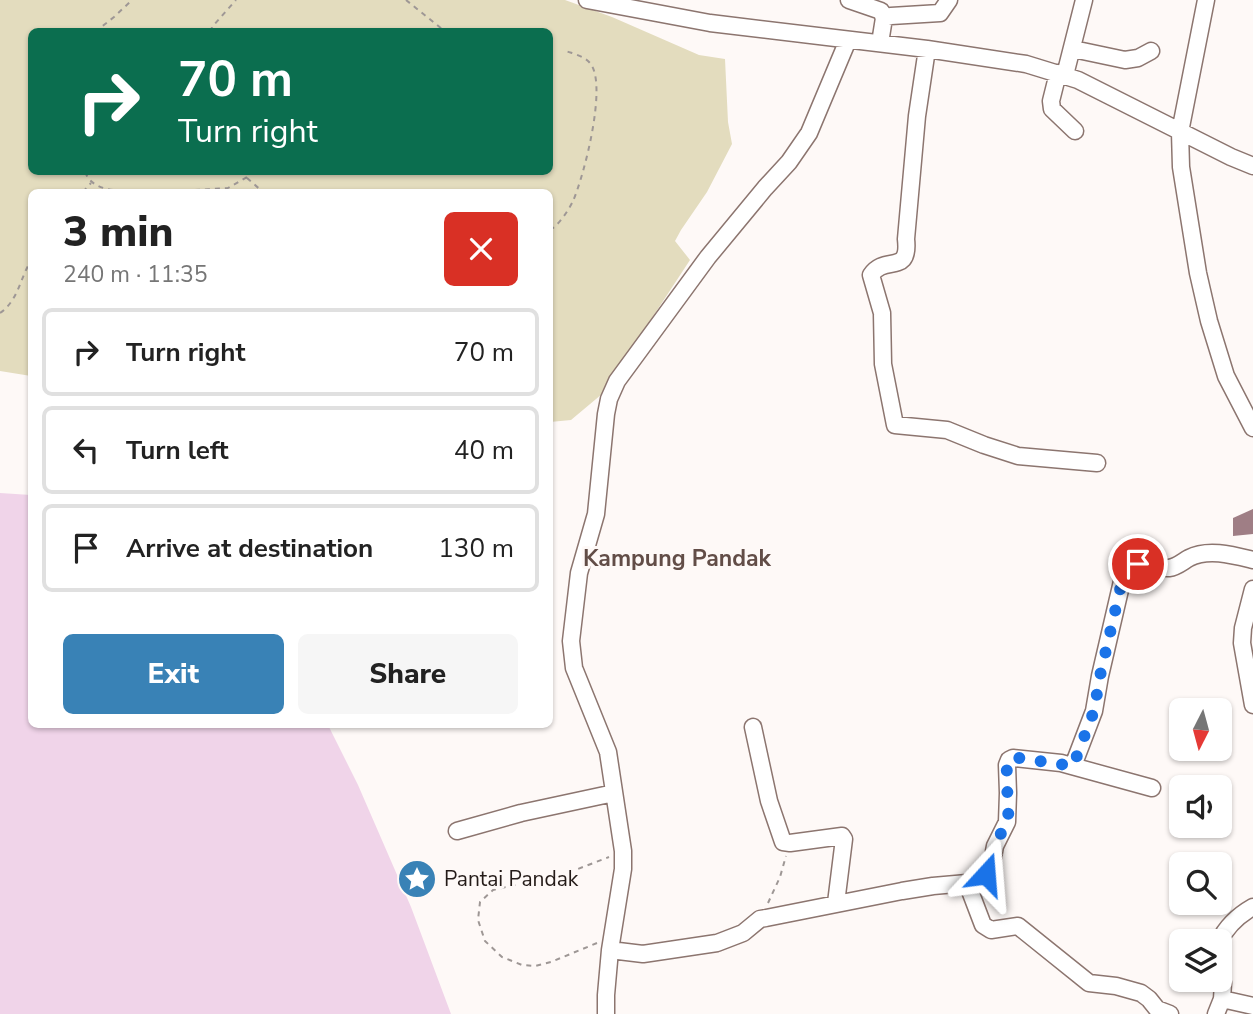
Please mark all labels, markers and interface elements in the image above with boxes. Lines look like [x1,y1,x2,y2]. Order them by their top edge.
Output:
text: 70 m [178,46,293,113]
icon: right [63,56,154,147]
text: Turn right [178,110,318,153]
text: 3 min [63,204,173,261]
button: close [444,212,518,286]
text: 240 m · 11:35 [63,259,208,290]
icon: right [67,333,105,371]
text: Turn right [126,335,245,370]
text: 70 m [454,335,514,370]
icon: left [67,431,105,469]
text: Turn left [126,433,229,468]
text: 40 m [454,433,514,468]
icon: arrive [67,529,105,567]
text: Arrive at destination [126,531,373,566]
text: 130 m [438,531,514,566]
pin [1108,534,1168,594]
district label: Kampung Pandak [583,543,772,574]
icon: arrive [1119,545,1157,583]
button: Exit [63,634,284,714]
button: Share [298,634,518,714]
north arrow [1169,698,1232,761]
map controls [1169,698,1232,992]
button: sound [1169,775,1232,838]
position arrow [949,837,1023,911]
button: search [1169,852,1232,915]
place icon: Pantai Pandak [396,858,438,900]
place label: Pantai Pandak [444,865,579,893]
button: layers [1169,929,1232,992]

